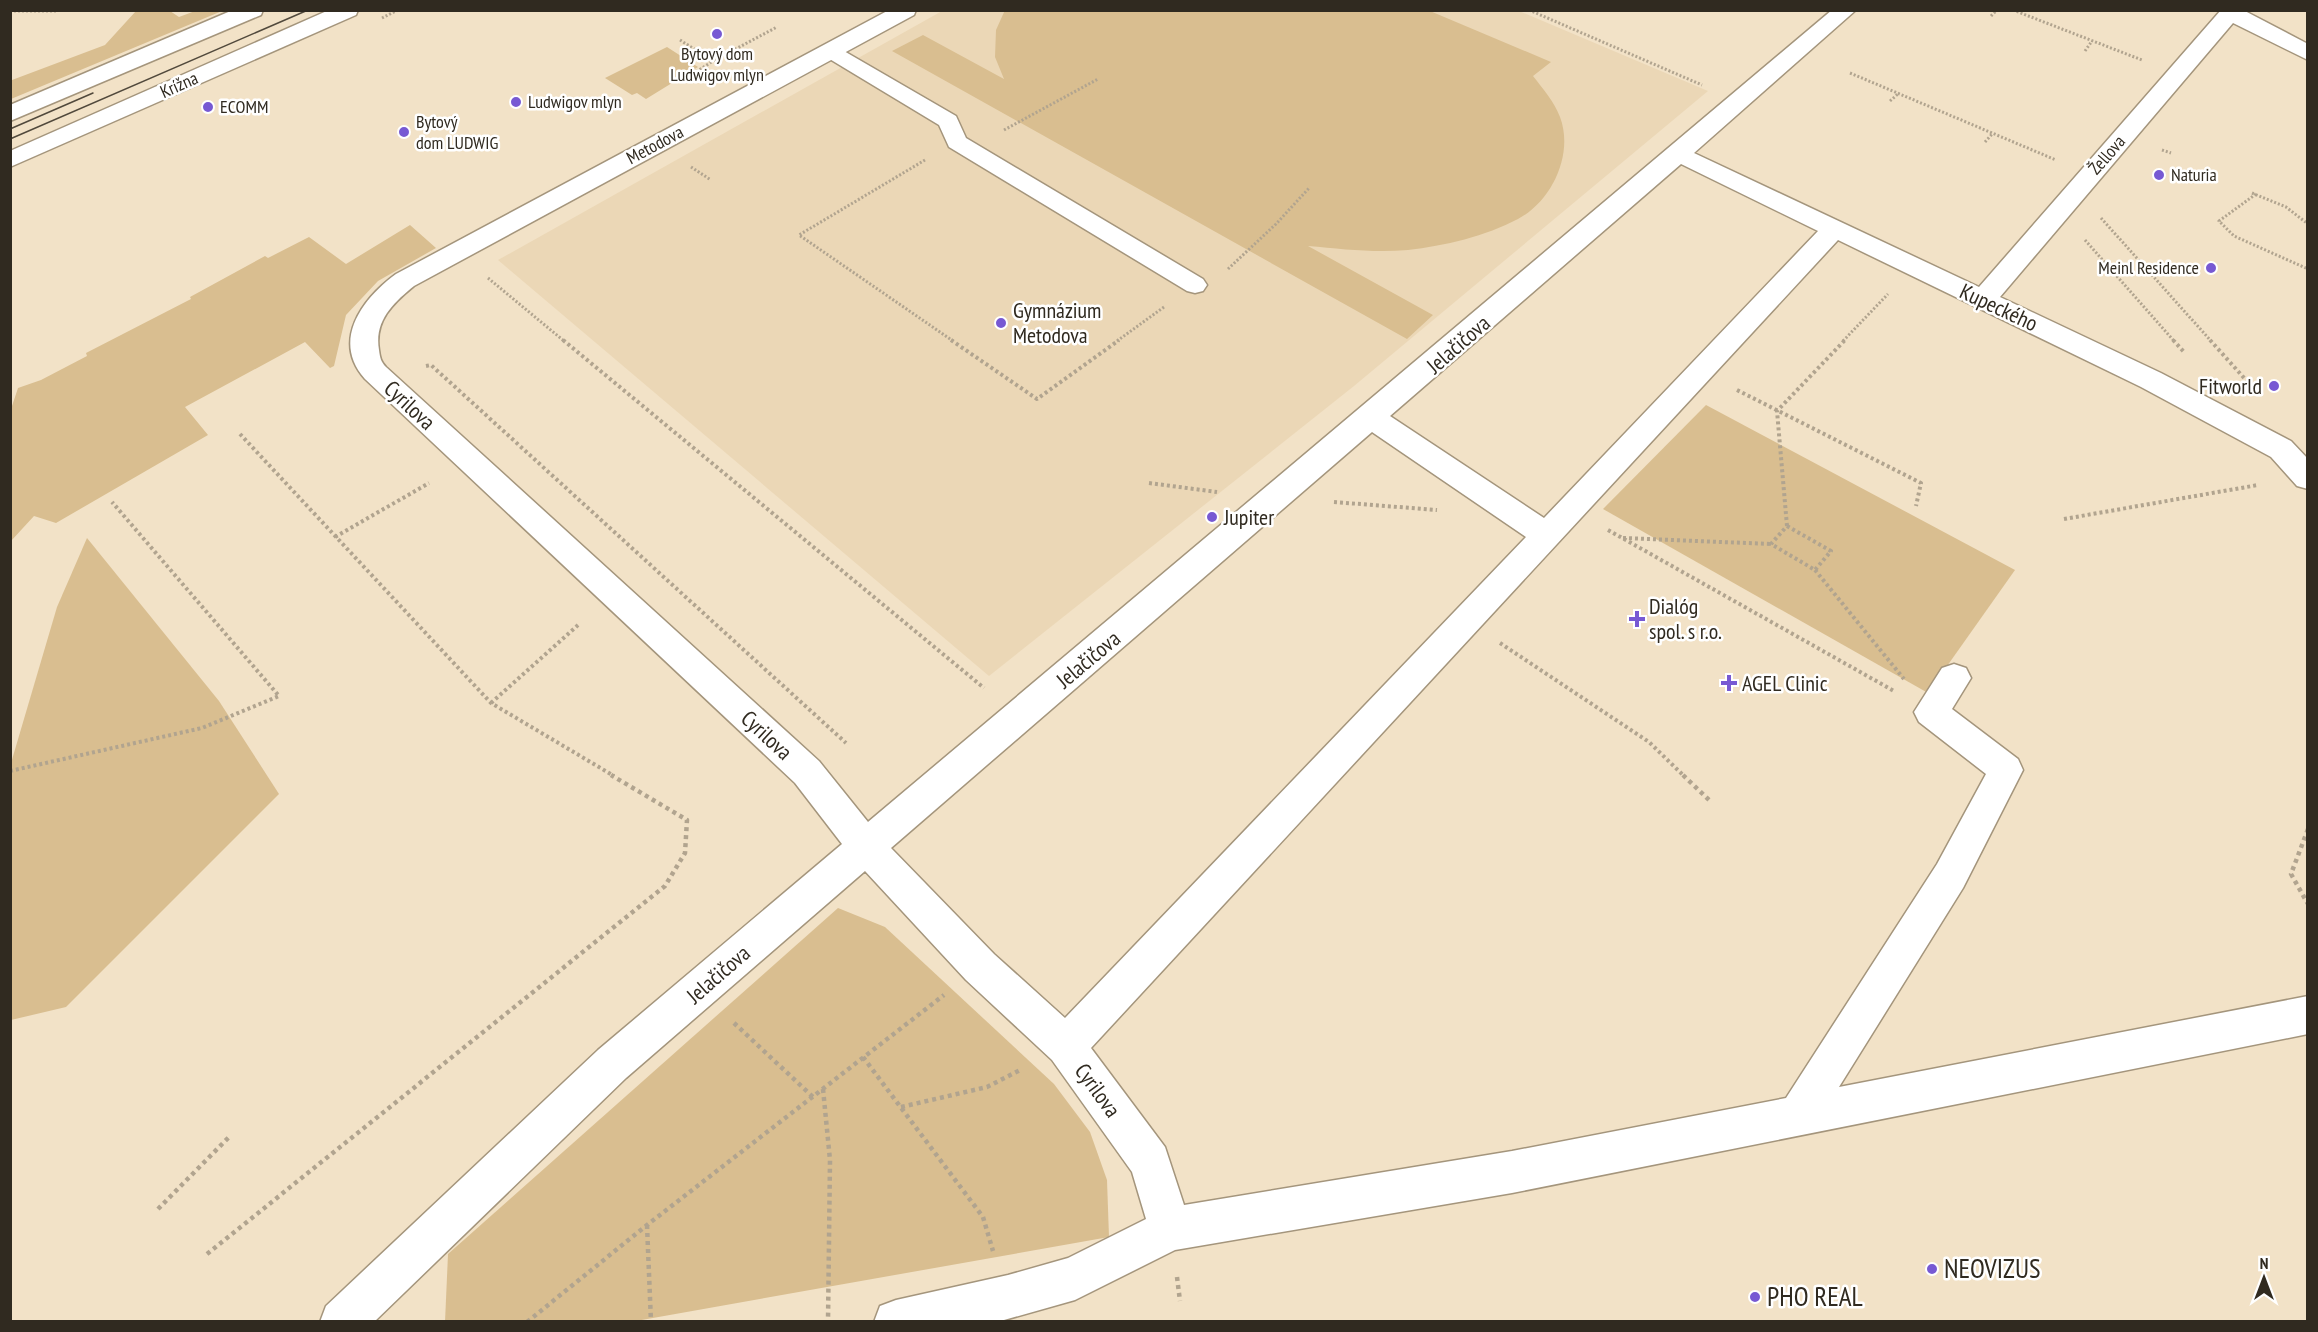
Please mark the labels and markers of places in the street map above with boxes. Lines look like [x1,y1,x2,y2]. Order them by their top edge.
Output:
marker: Bytový dom Ludwigov mlyn [710,27,724,41]
place label: Bytový dom Ludwigov mlyn [670,42,764,86]
place label: Ludwigov mlyn [528,90,622,113]
place label: ECOMM [220,95,268,118]
marker: Ludwigov mlyn [509,95,523,109]
marker: ECOMM [201,100,215,114]
place label: Bytový dom LUDWIG [416,110,498,154]
marker: Bytový dom LUDWIG [397,125,411,139]
place label: Naturia [2171,163,2217,186]
marker: Naturia [2152,168,2166,182]
place label: Meinl Residence [2098,256,2199,279]
marker: Meinl Residence [2204,261,2218,275]
place label: Gymnázium Metodova [1013,296,1101,349]
marker: Gymnázium Metodova [994,316,1008,330]
place label: Fitworld [2199,372,2262,400]
marker: Fitworld [2267,379,2281,393]
place label: Jupiter [1223,503,1274,531]
marker: Jupiter [1205,510,1219,524]
place label: Dialóg spol. s r.o. [1649,592,1722,645]
marker: Dialóg spol. s r.o. [1630,612,1644,626]
place label: AGEL Clinic [1742,669,1828,697]
marker: AGEL Clinic [1720,674,1738,692]
place label: NEOVIZUS [1944,1251,2041,1285]
marker: NEOVIZUS [1925,1262,1939,1276]
place label: PHO REAL [1767,1279,1863,1313]
marker: PHO REAL [1748,1290,1762,1304]

